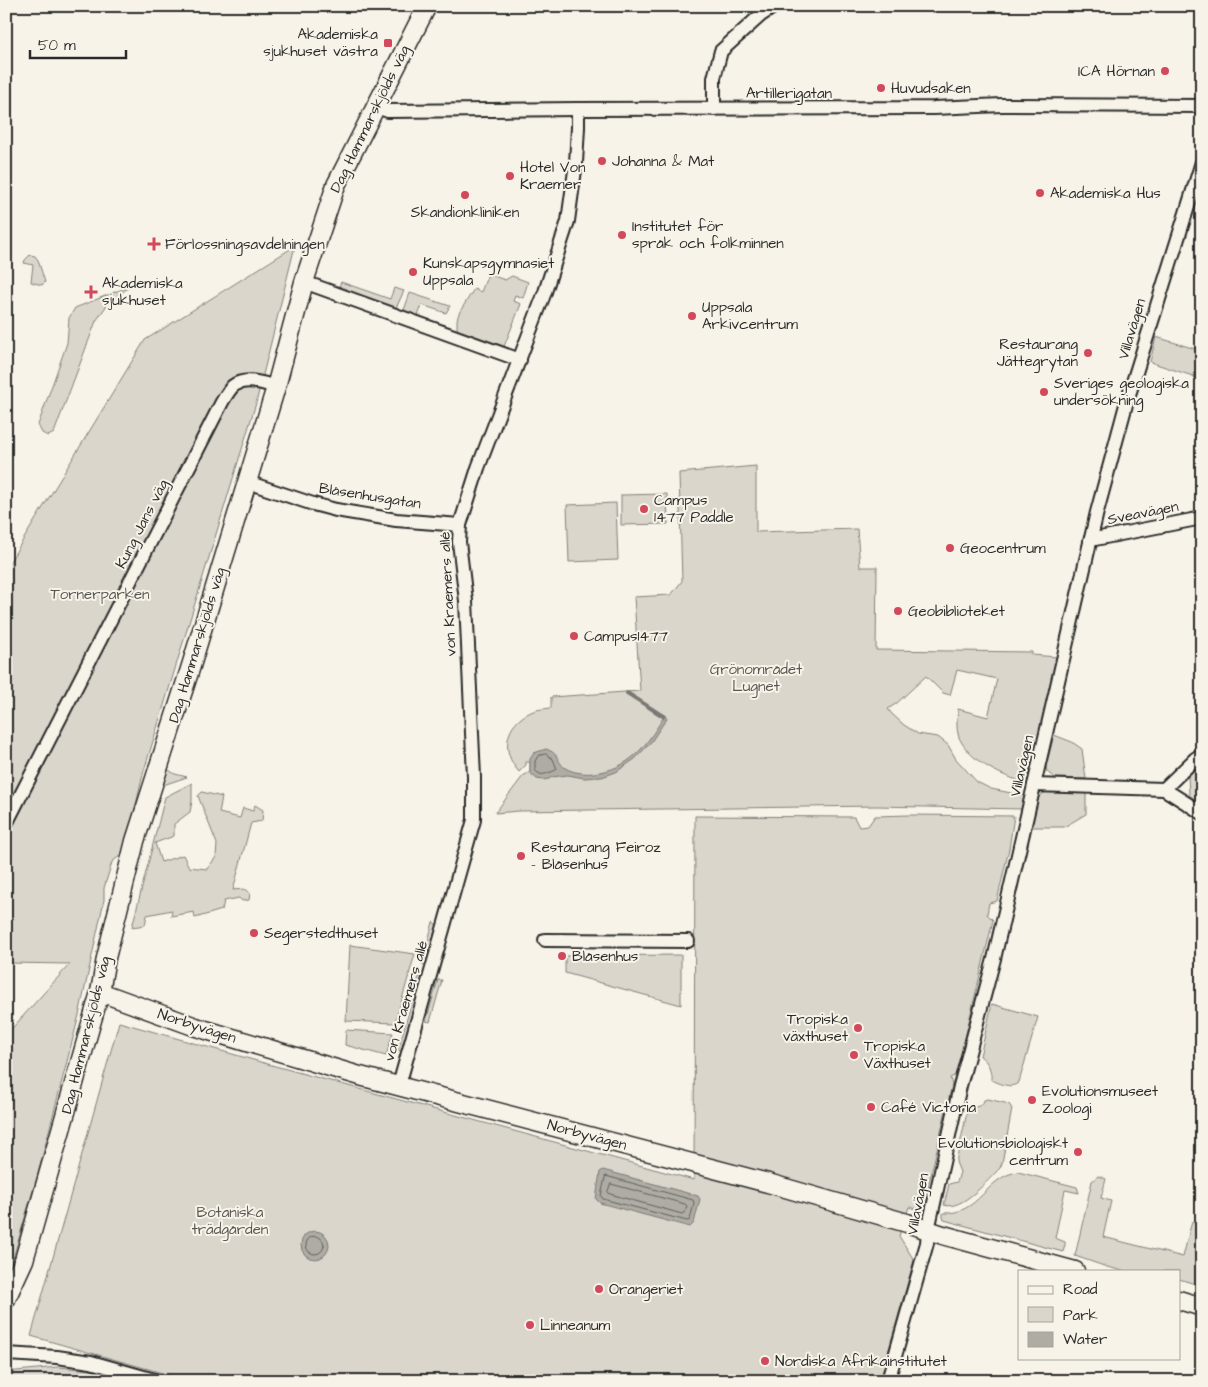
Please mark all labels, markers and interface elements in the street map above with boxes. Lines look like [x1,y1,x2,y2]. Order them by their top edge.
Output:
place label: Akademiska sjukhuset västra [263,24,378,62]
scale bar [30,28,126,60]
text: 50 m [38,35,76,56]
marker: Akademiska sjukhuset västra [382,37,394,49]
street label: Dag Hammarskjölds väg [325,42,416,197]
place label: ICA Hörnan [1078,61,1155,82]
marker: ICA Hörnan [1159,65,1171,77]
place label: Huvudsaken [891,78,971,99]
marker: Huvudsaken [875,82,887,94]
street label: Artillerigatan [746,83,833,105]
place label: Johanna & Mat [612,151,714,172]
marker: Johanna & Mat [596,155,608,167]
place label: Hotel Von Kraemer [520,157,586,195]
marker: Hotel Von Kraemer [504,170,516,182]
place label: Akademiska Hus [1050,183,1161,204]
marker: Akademiska Hus [1034,187,1046,199]
marker: Skandionkliniken [459,189,471,201]
place label: Skandionkliniken [411,202,520,223]
place label: Institutet för språk och folkminnen [632,216,784,254]
marker: Institutet för språk och folkminnen [616,229,628,241]
place label: Förlossningsavdelningen [165,234,325,256]
marker: Förlossningsavdelningen [147,237,161,251]
place label: Kunskapsgymnasiet Uppsala [423,253,554,291]
marker: Kunskapsgymnasiet Uppsala [407,266,419,278]
place label: Akademiska sjukhuset [102,273,183,311]
marker: Akademiska sjukhuset [84,285,98,299]
street label: Villavägen [1113,295,1152,362]
place label: Uppsala Arkivcentrum [702,297,798,335]
marker: Uppsala Arkivcentrum [686,310,698,322]
place label: Restaurang Jättegrytan [997,334,1078,373]
marker: Restaurang Jättegrytan [1082,347,1094,359]
place label: Sveriges geologiska undersökning [1054,373,1189,412]
marker: Sveriges geologiska undersökning [1038,386,1050,398]
street label: Kung Jans väg [110,475,175,573]
street label: Blåsenhusgatan [317,478,423,515]
place label: Campus 1477 Paddle [654,490,734,528]
street label: Sveavägen [1106,496,1181,531]
marker: Campus 1477 Paddle [638,503,650,515]
street label: von Kraemers allé [434,531,462,657]
place label: Geocentrum [960,538,1046,559]
marker: Geocentrum [944,542,956,554]
street label: Dag Hammarskjölds väg [163,564,232,726]
park label: Tornerparken [50,584,150,605]
place label: Geobiblioteket [908,601,1005,622]
marker: Geobiblioteket [892,605,904,617]
place label: Campus1477 [584,626,668,647]
marker: Campus1477 [568,630,580,642]
park label: Grönområdet Lugnet [710,659,802,698]
street label: Villavägen [1005,733,1040,799]
place label: Restaurang Feiroz - Blåsenhus [531,837,661,875]
marker: Restaurang Feiroz - Blåsenhus [515,850,527,862]
place label: Segerstedthuset [264,923,378,945]
marker: Segerstedthuset [248,927,260,939]
street label: von Kraemers allé [379,938,433,1064]
place label: Blåsenhus [572,946,639,967]
marker: Blåsenhus [556,950,568,962]
street label: Dag Hammarskjölds väg [56,954,117,1116]
street label: Norbyvägen [155,1003,239,1050]
place label: Tropiska växthuset [783,1009,848,1047]
marker: Tropiska växthuset [852,1022,864,1034]
place label: Tropiska Växthuset [864,1036,931,1074]
marker: Tropiska Växthuset [848,1049,860,1061]
place label: Evolutionsmuseet Zoologi [1042,1081,1158,1120]
marker: Evolutionsmuseet Zoologi [1026,1094,1038,1106]
place label: Café Victoria [881,1097,976,1118]
marker: Café Victoria [865,1101,877,1113]
street label: Norbyvägen [545,1114,630,1157]
place label: Evolutionsbiologiskt centrum [938,1133,1068,1171]
marker: Evolutionsbiologiskt centrum [1072,1146,1084,1158]
street label: Villavägen [902,1171,935,1237]
park label: Botaniska trädgården [192,1202,269,1241]
legend [1018,1270,1180,1360]
place label: Orangeriet [609,1279,683,1301]
text: Road [1063,1279,1098,1300]
marker: Orangeriet [593,1283,605,1295]
text: Park [1063,1305,1098,1326]
place label: Linneanum [540,1315,611,1336]
marker: Linneanum [524,1319,536,1331]
text: Water [1063,1329,1107,1350]
place label: Nordiska Afrikainstitutet [775,1351,947,1372]
marker: Nordiska Afrikainstitutet [759,1355,771,1367]

